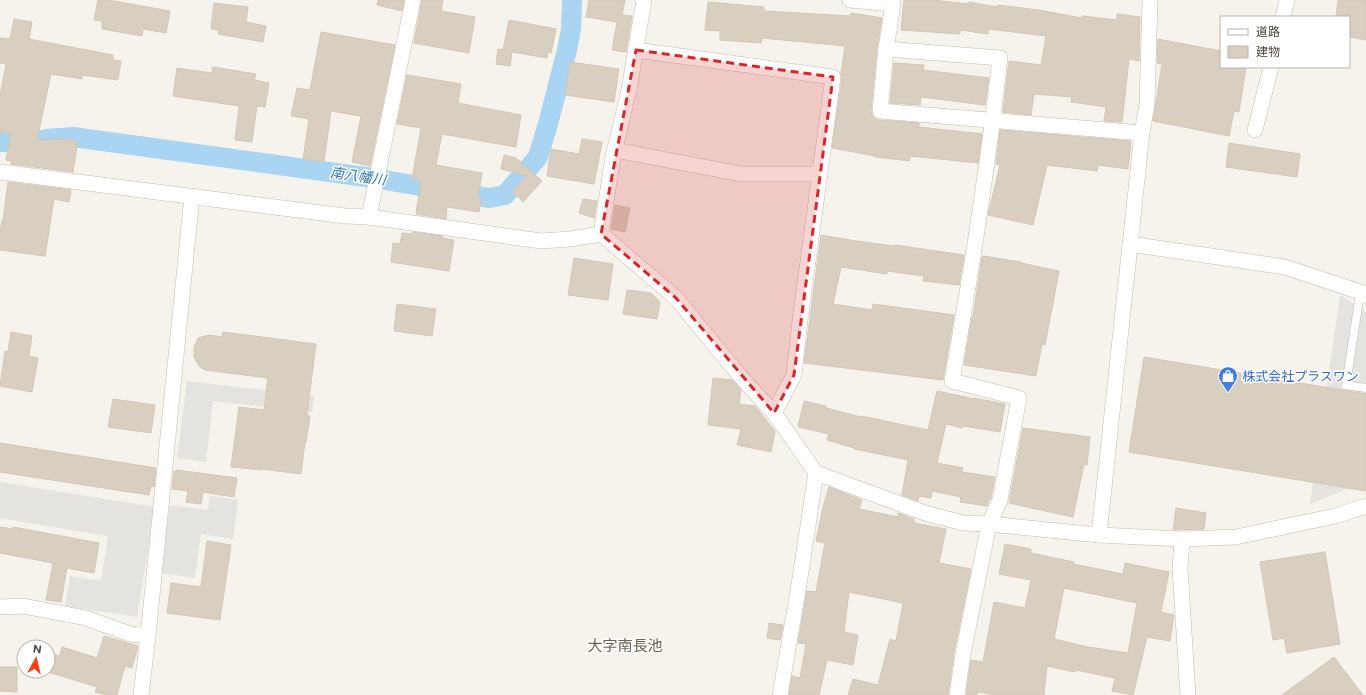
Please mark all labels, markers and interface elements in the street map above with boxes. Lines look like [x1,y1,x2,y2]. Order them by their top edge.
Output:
legend [1220,16,1350,68]
text: 道路 [1256,25,1280,39]
text: 建物 [1256,45,1280,59]
water label: 南八幡川 [329,164,389,188]
shop icon: 株式会社プラスワン [1217,365,1239,393]
place label: 株式会社プラスワン [1242,369,1359,384]
district label: 大字南長池 [587,637,663,654]
north arrow [16,639,56,679]
text: N [32,643,42,656]

